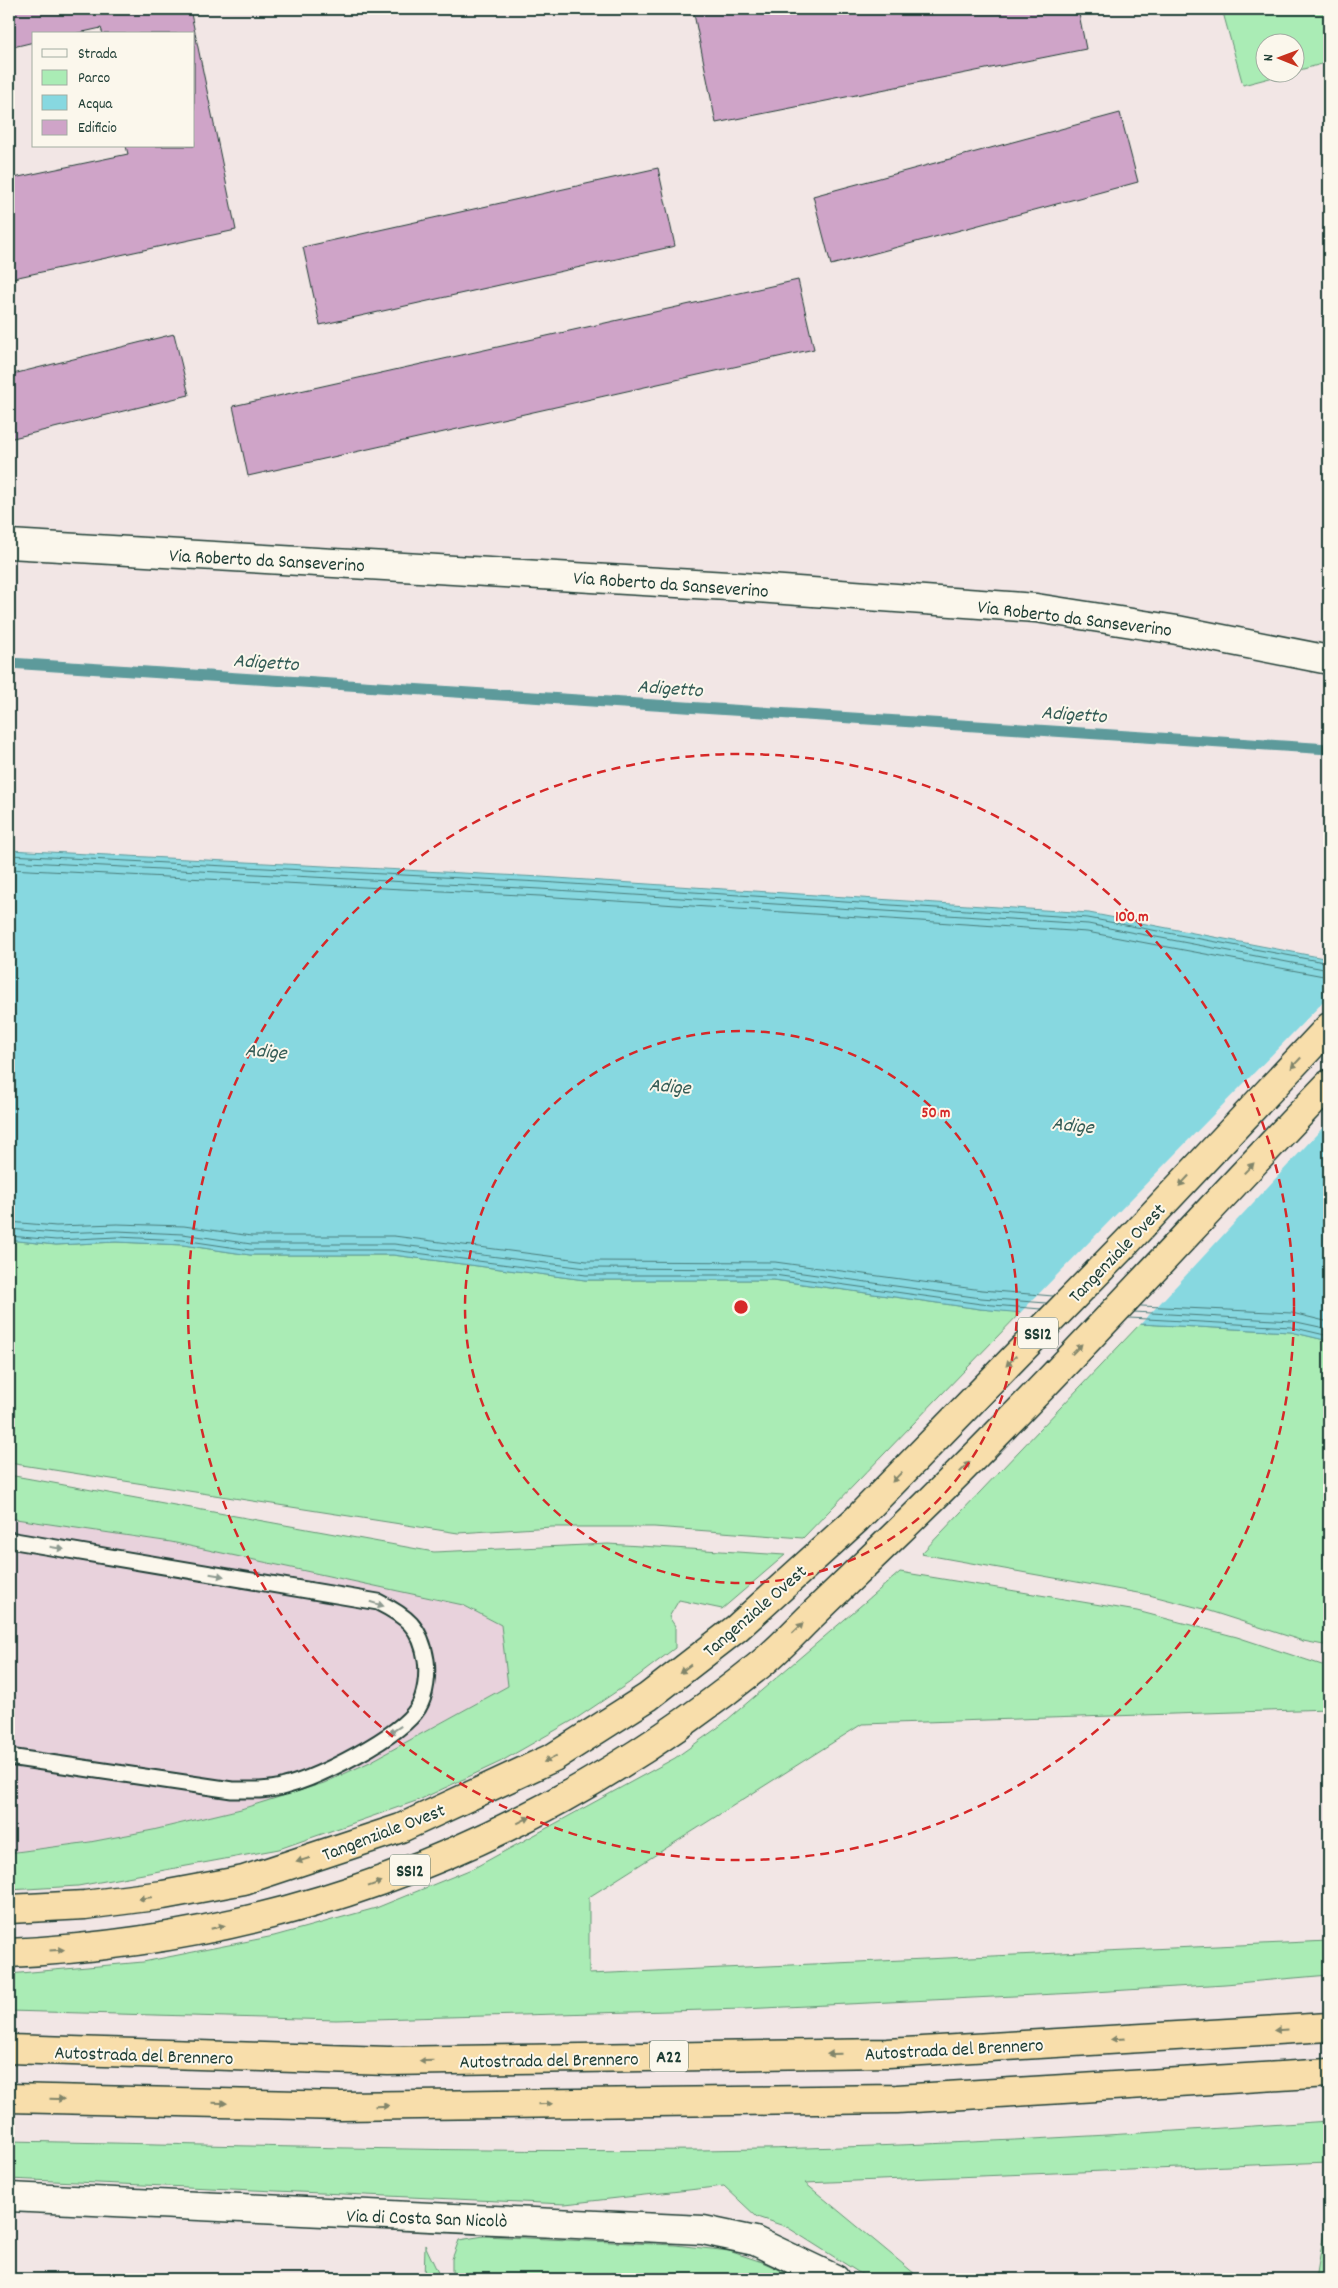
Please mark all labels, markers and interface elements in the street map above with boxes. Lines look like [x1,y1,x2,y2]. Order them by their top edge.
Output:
legend [32,32,195,148]
north arrow [1256,32,1306,82]
text: Strada [78,44,118,66]
text: N [1259,54,1279,61]
text: Parco [78,68,110,90]
text: Acqua [78,94,113,116]
text: Edificio [78,118,117,140]
street label: Via Roberto da Sanseverino [168,544,365,581]
street label: Via Roberto da Sanseverino [572,566,769,607]
street label: Via Roberto da Sanseverino [976,595,1173,646]
water label: Adigetto [232,648,300,680]
water label: Adigetto [636,674,704,706]
water label: Adigetto [1040,700,1108,732]
text: 100 m [1115,907,1149,929]
water label: Adige [244,1037,289,1069]
one-way arrow [1290,1056,1302,1068]
water label: Adige [648,1072,693,1104]
text: 50 m [922,1103,950,1125]
water label: Adige [1051,1111,1096,1143]
one-way arrow [1243,1162,1255,1174]
one-way arrow [1178,1175,1190,1187]
street label: Tangenziale Ovest [1064,1198,1173,1310]
centre of rings [732,1298,750,1316]
road number: SS12 [1018,1318,1058,1349]
one-way arrow [1071,1343,1083,1355]
one-way arrow [1005,1355,1017,1367]
one-way arrow [959,1461,971,1473]
one-way arrow [891,1471,903,1483]
one-way arrow [49,1545,65,1553]
street label: Tangenziale Ovest [698,1560,814,1665]
one-way arrow [209,1572,225,1580]
one-way arrow [370,1600,385,1608]
one-way arrow [792,1622,804,1634]
one-way arrow [678,1664,692,1674]
one-way arrow [388,1725,402,1735]
one-way arrow [543,1755,557,1763]
street label: Tangenziale Ovest [319,1798,450,1870]
one-way arrow [517,1816,531,1824]
road number: SS12 [390,1854,430,1886]
one-way arrow [295,1856,310,1864]
one-way arrow [367,1880,382,1887]
one-way arrow [137,1894,153,1902]
one-way arrow [211,1923,226,1931]
one-way arrow [50,1946,66,1954]
one-way arrow [1272,2026,1288,2034]
street label: Autostrada del Brennero [864,2033,1044,2070]
one-way arrow [1110,2036,1126,2044]
road number: A22 [650,2040,688,2072]
street label: Autostrada del Brennero [54,2041,234,2074]
street label: Autostrada del Brennero [459,2047,639,2078]
one-way arrow [826,2050,842,2058]
one-way arrow [418,2057,434,2065]
one-way arrow [50,2095,66,2103]
one-way arrow [212,2099,228,2107]
one-way arrow [537,2100,553,2108]
one-way arrow [375,2102,391,2110]
street label: Via di Costa San Nicolò [346,2204,508,2237]

